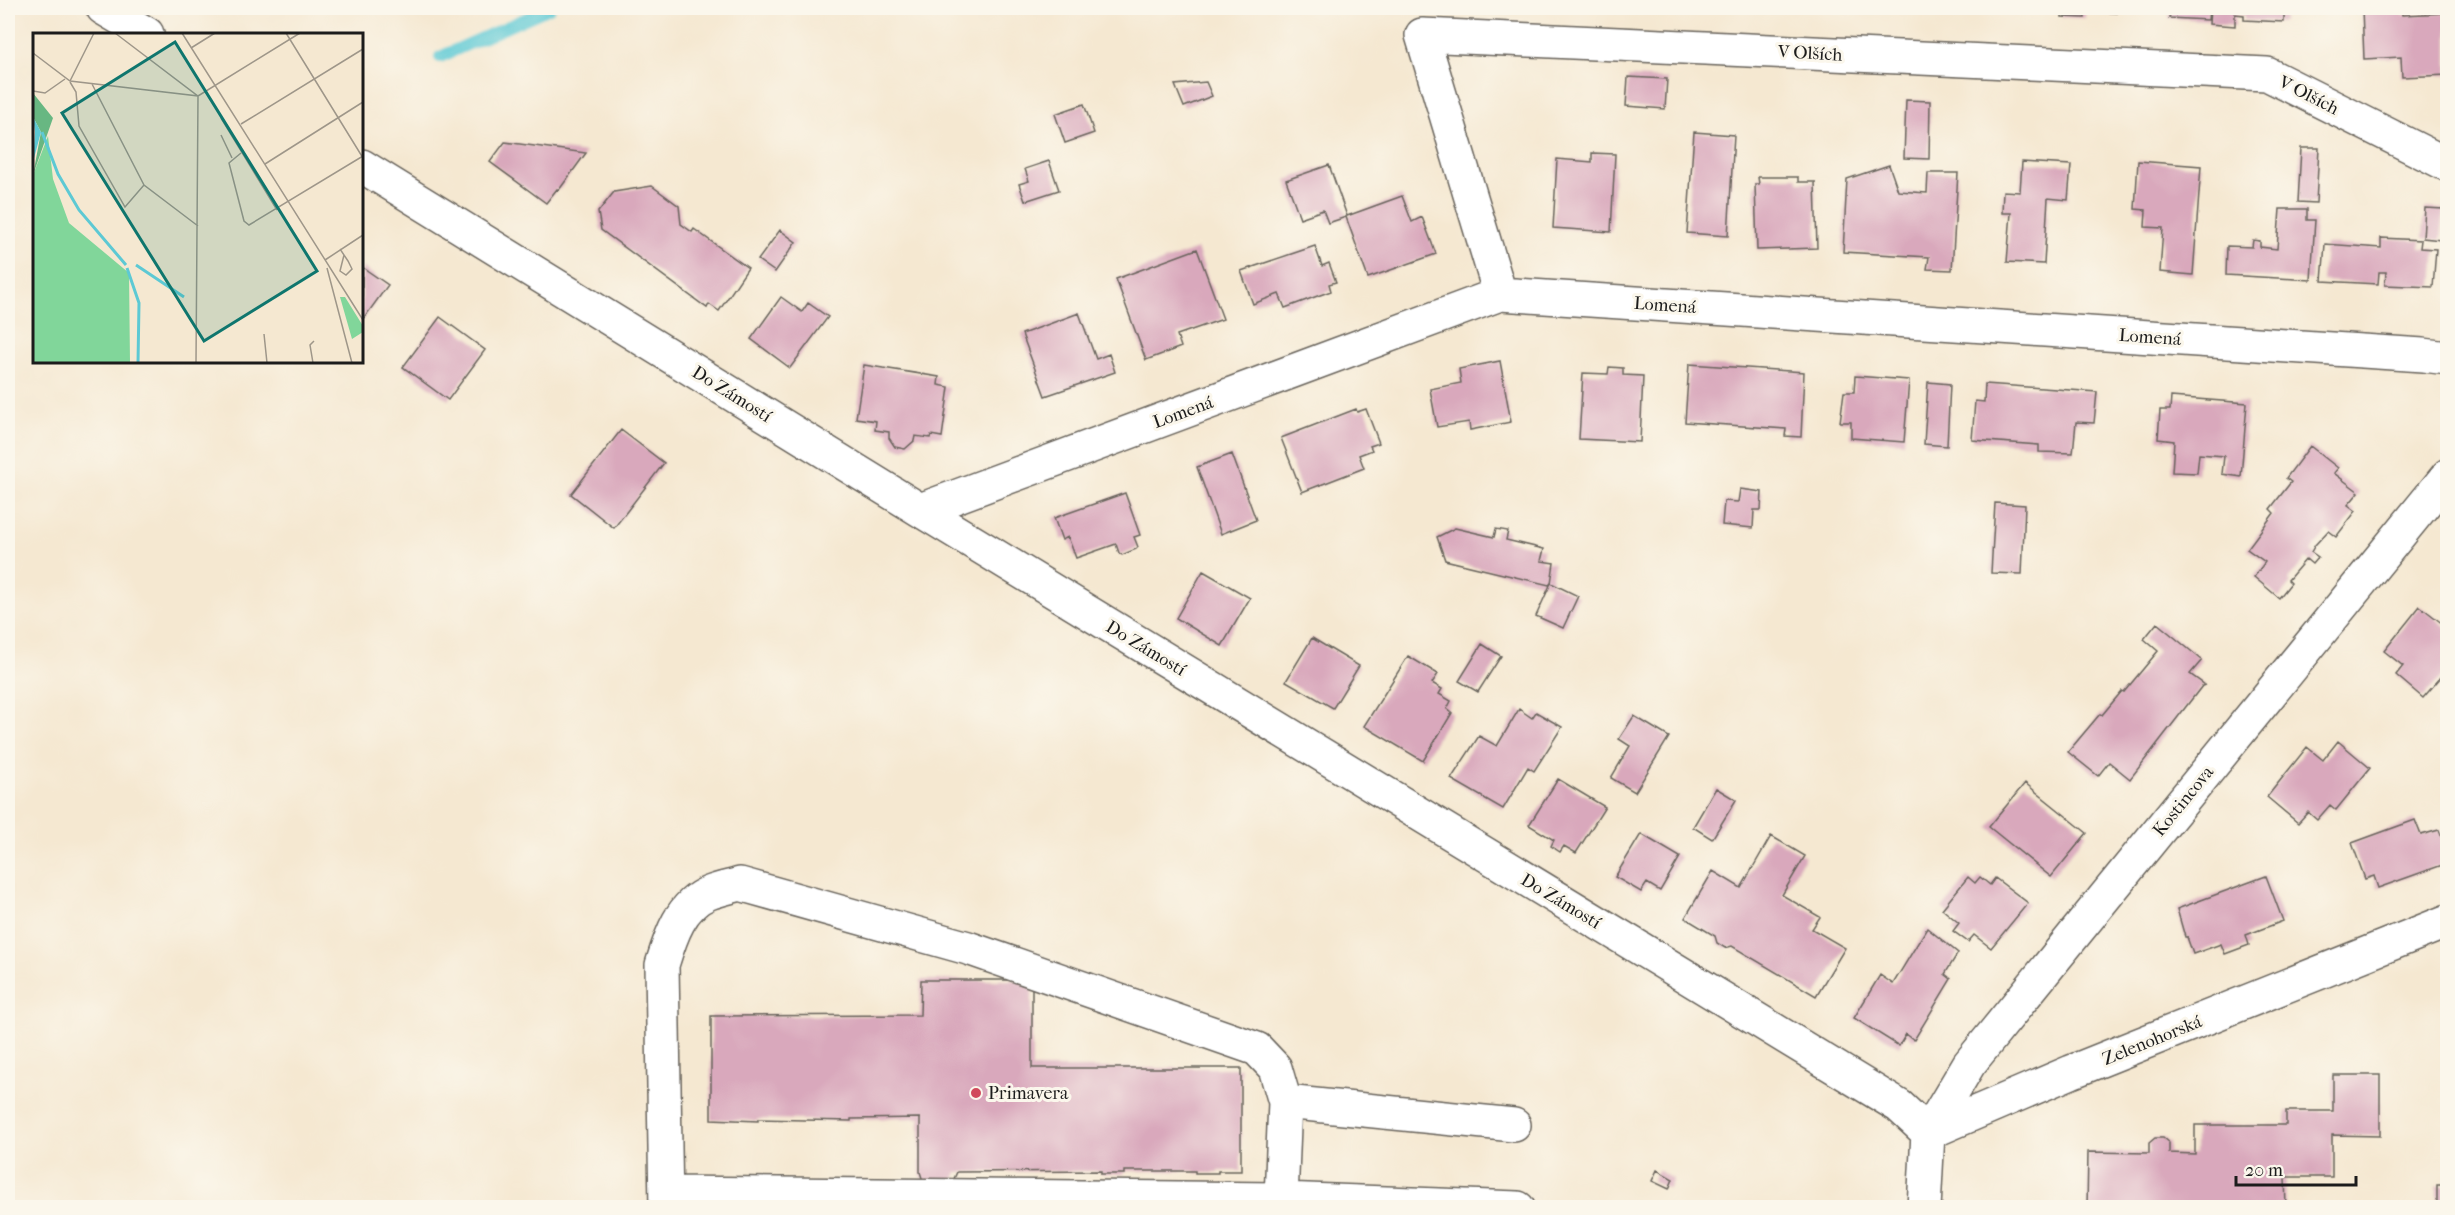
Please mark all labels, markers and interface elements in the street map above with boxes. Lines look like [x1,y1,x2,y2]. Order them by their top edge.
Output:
inset map [33,33,363,363]
street label: V Olších [1776,41,1843,66]
street label: V Olších [2274,71,2342,119]
street label: Lomená [1633,293,1698,318]
street label: Lomená [2118,325,2183,350]
street label: Do Zámostí [688,362,776,427]
street label: Lomená [1150,392,1217,433]
street label: Do Zámostí [1102,616,1190,681]
street label: Kostincova [2149,761,2219,841]
street label: Do Zámostí [1517,869,1605,934]
street label: Zelenohorská [2100,1011,2205,1070]
place label: Primavera [988,1083,1069,1104]
marker: Primavera [969,1086,983,1100]
scale bar [2236,1149,2356,1187]
text: 20 m [2245,1160,2283,1181]

